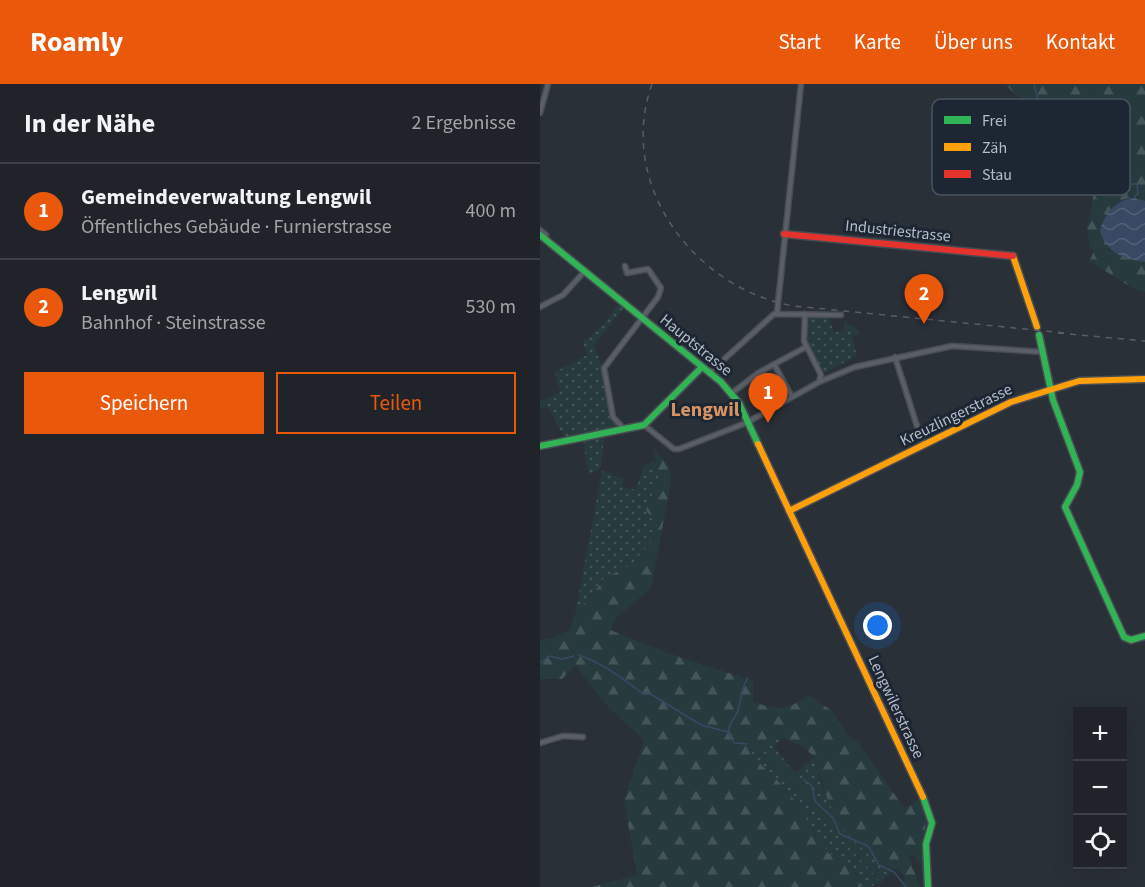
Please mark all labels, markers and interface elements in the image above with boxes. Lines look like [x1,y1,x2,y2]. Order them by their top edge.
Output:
text: Roamly [30,22,123,62]
text: Start [778,27,821,57]
text: Karte [854,27,901,57]
text: Über uns [934,27,1013,57]
text: Kontakt [1046,27,1115,57]
legend [932,99,1130,195]
text: In der Nähe [24,105,155,142]
text: 2 Ergebnisse [411,109,516,137]
text: Frei [982,110,1007,132]
text: Zäh [982,137,1007,159]
text: Stau [982,164,1012,186]
text: Gemeindeverwaltung Lengwil [81,181,371,213]
text: 1 [38,197,49,225]
text: 400 m [466,197,516,225]
text: Öffentliches Gebäude · Furnierstrasse [81,213,392,241]
street label: Industriestrasse [844,215,952,247]
pin: 2 [904,274,944,324]
text: Lengwil [81,277,157,309]
text: 2 [38,293,49,321]
text: 530 m [466,293,516,321]
text: Bahnhof · Steinstrasse [81,309,266,337]
street label: Hauptstrasse [655,309,737,381]
button: Speichern [24,372,264,434]
button: Teilen [276,372,516,434]
pin: 1 [748,374,788,423]
street label: Kreuzlingerstrasse [896,378,1016,452]
district label: Lengwil [670,396,740,424]
your location [863,611,892,640]
street label: Lengwilerstrasse [862,652,930,762]
map controls [1073,707,1127,869]
button: + [1073,707,1127,761]
button: − [1073,761,1127,815]
button: locate [1073,815,1127,869]

